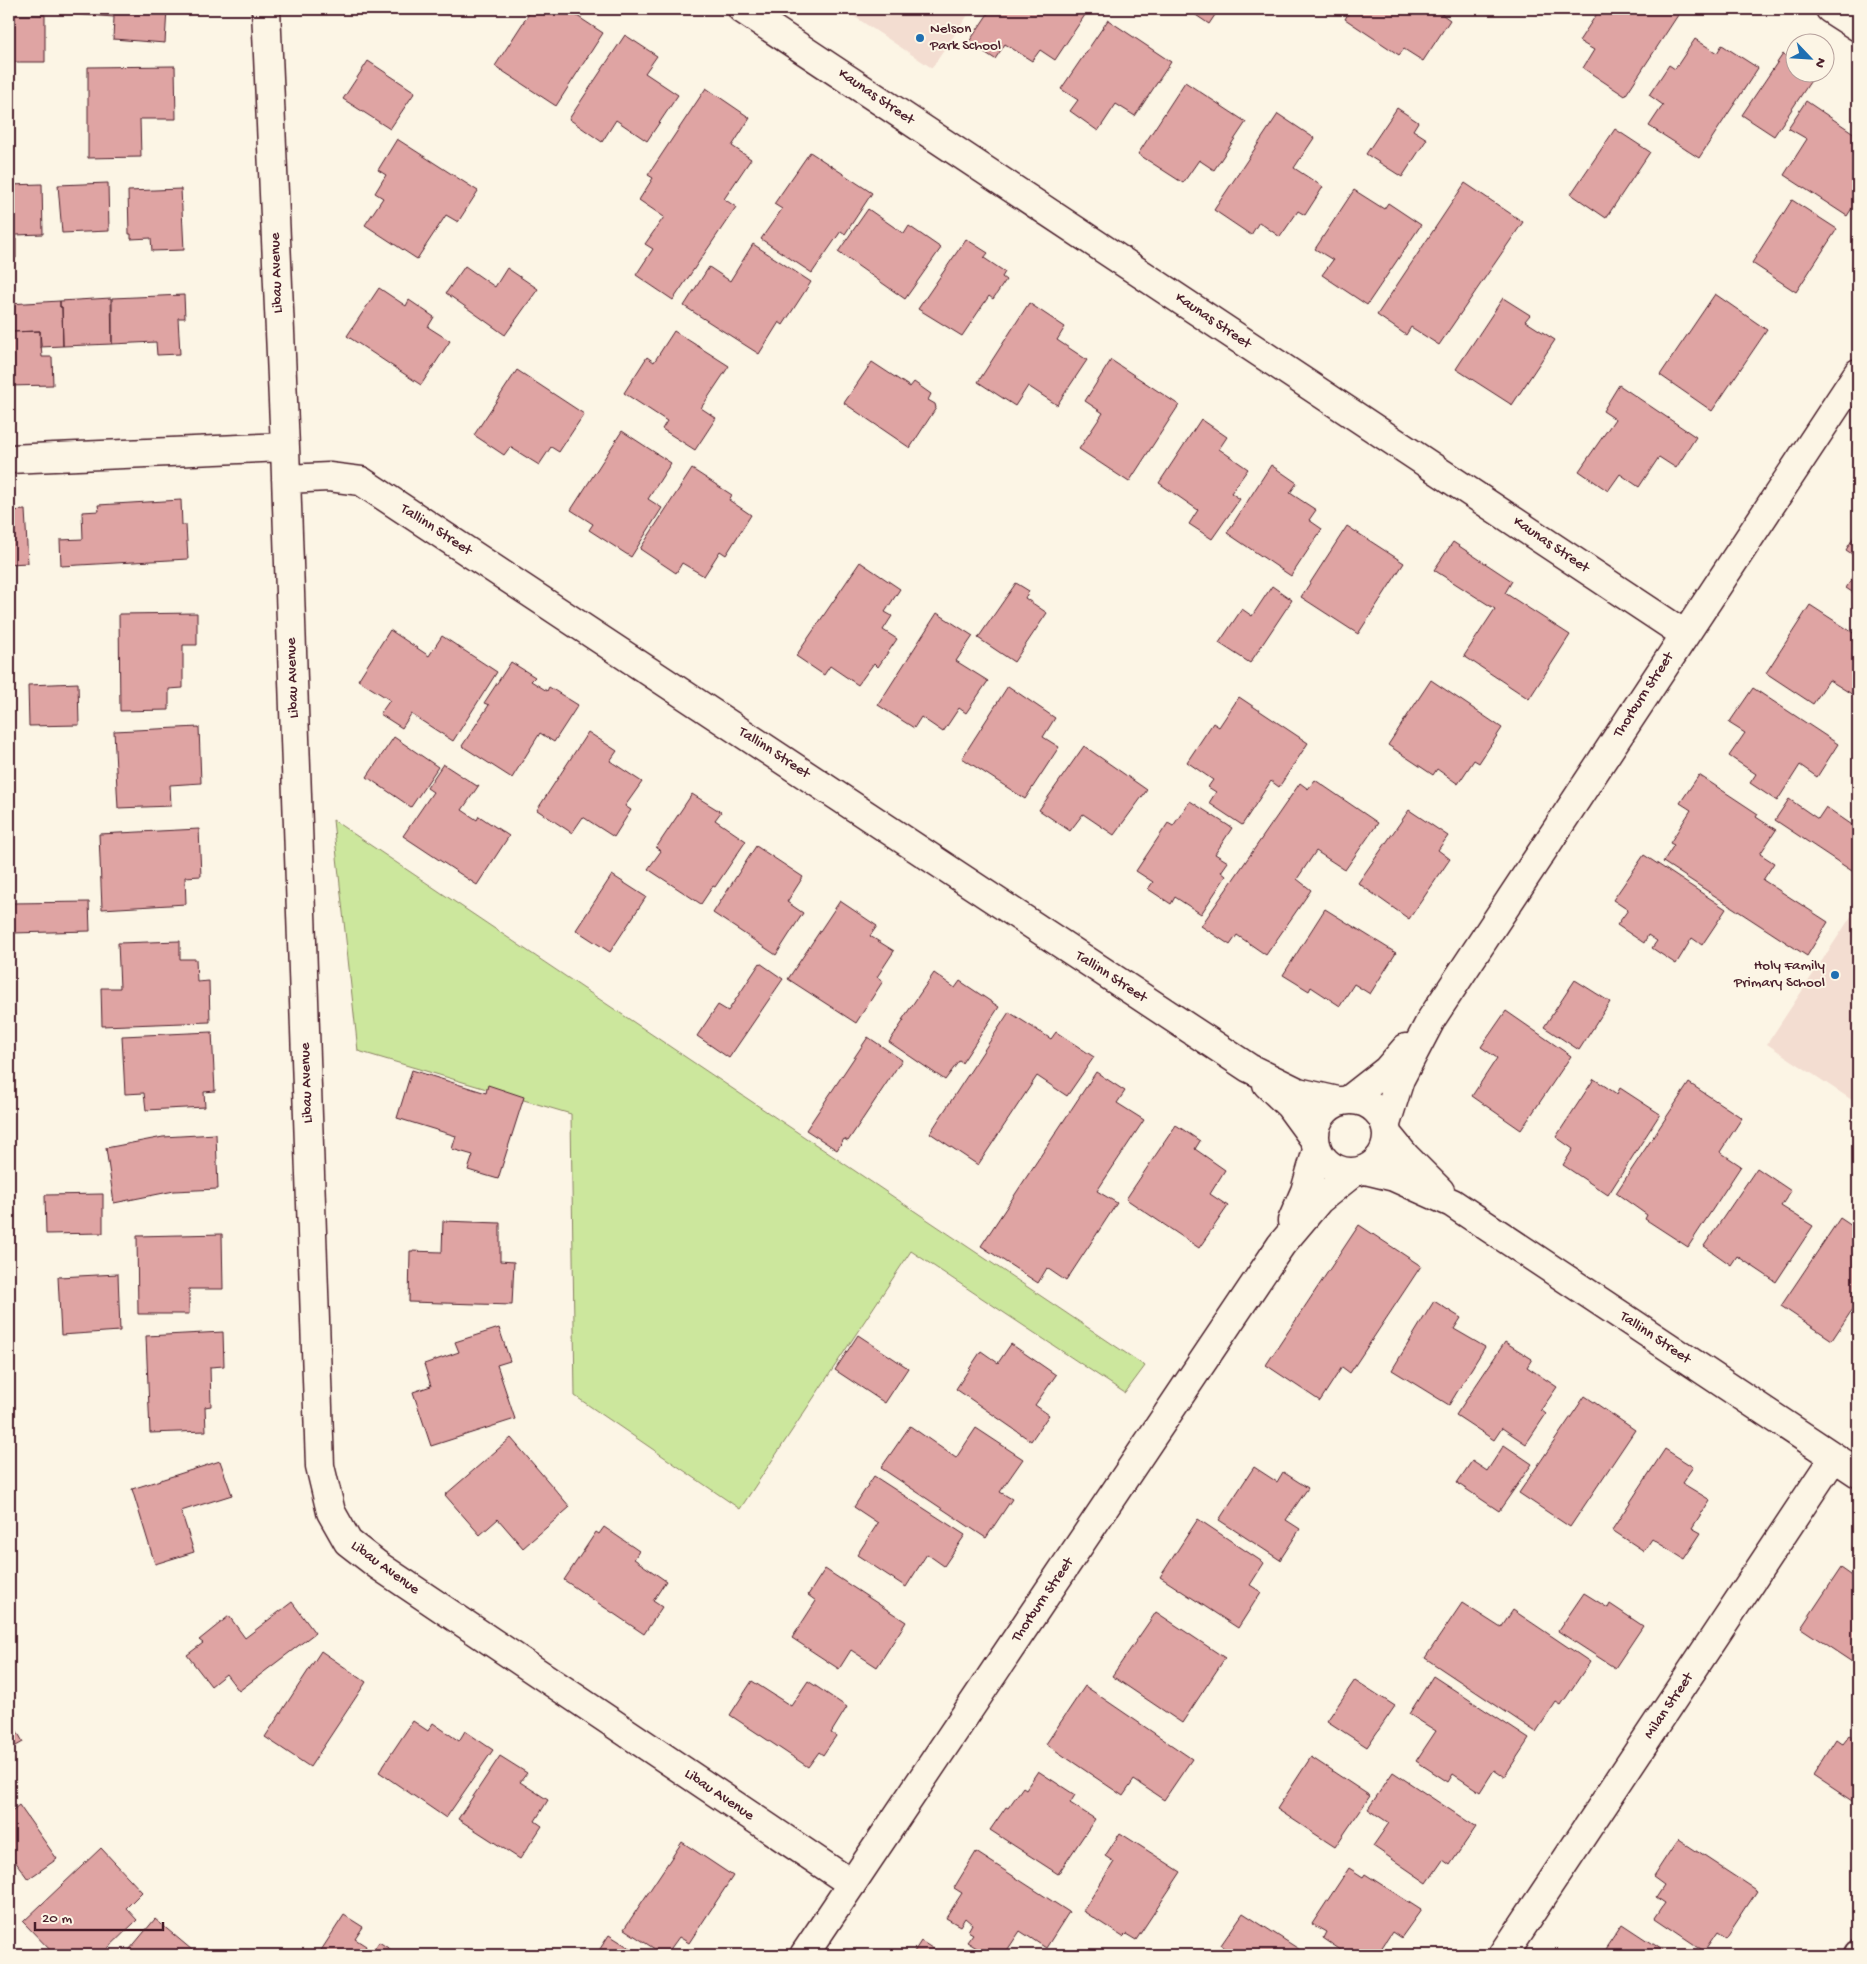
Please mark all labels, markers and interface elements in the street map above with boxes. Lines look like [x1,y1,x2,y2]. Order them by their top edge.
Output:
place label: Nelson Park School [929,20,1001,55]
marker: Nelson Park School [914,32,926,44]
north arrow [1784,32,1834,82]
text: N [1810,55,1829,70]
street label: Kaunas Street [834,65,919,130]
street label: Libau Avenue [267,232,287,314]
street label: Kaunas Street [1171,289,1256,354]
street label: Tallinn Street [396,500,477,561]
street label: Kaunas Street [1509,513,1594,578]
street label: Libau Avenue [283,637,303,719]
street label: Thorburn Street [1609,647,1679,742]
street label: Tallinn Street [734,723,815,784]
street label: Tallinn Street [1071,947,1152,1008]
place label: Holy Family Primary School [1733,957,1826,992]
marker: Holy Family Primary School [1829,969,1841,981]
street label: Libau Avenue [297,1042,317,1124]
street label: Tallinn Street [1615,1307,1695,1369]
street label: Libau Avenue [347,1537,423,1599]
street label: Thorburn Street [1008,1553,1079,1646]
street label: Milan Street [1640,1668,1699,1743]
street label: Libau Avenue [681,1765,758,1825]
scale bar [35,1899,162,1931]
text: 20 m [42,1910,72,1928]

